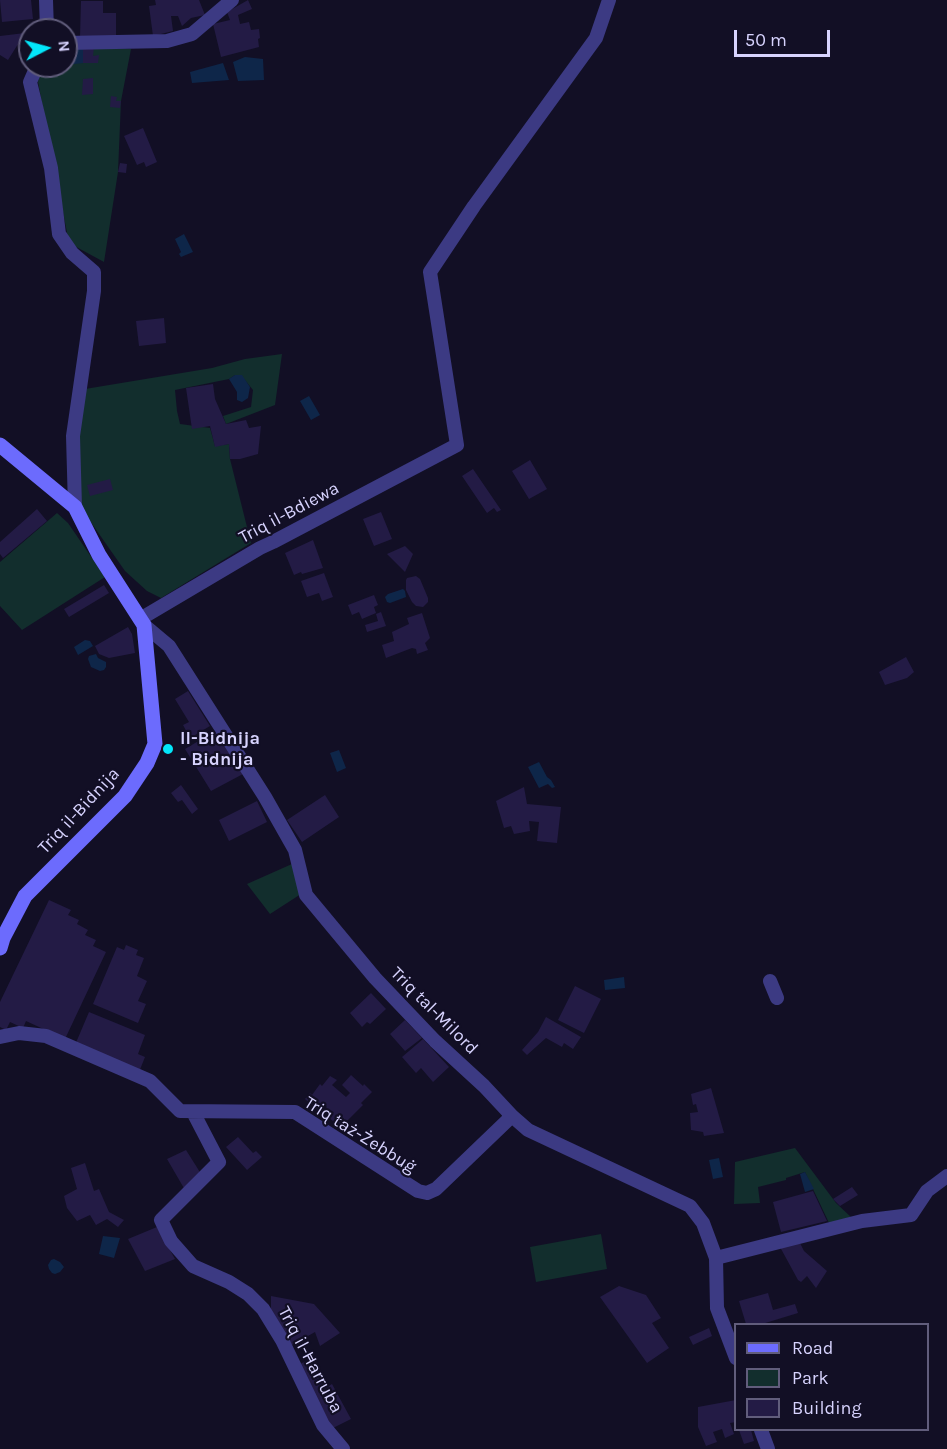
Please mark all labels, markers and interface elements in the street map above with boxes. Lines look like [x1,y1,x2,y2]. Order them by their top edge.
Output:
north arrow [18,18,78,78]
scale bar [737,18,833,56]
text: 50 m [745,29,787,51]
text: N [54,40,74,53]
street label: Triq il-Bdiewa [235,478,343,548]
place label: Il-Bidnija - Bidnija [180,728,260,771]
marker: Il-Bidnija - Bidnija [161,742,175,756]
street label: Triq il-Bidnija [34,763,124,859]
street label: Triq tal-Milord [386,963,482,1059]
street label: Triq taż-Żebbuġ [300,1092,420,1178]
street label: Triq il-Ħarruba [273,1303,347,1417]
legend [734,1323,929,1431]
text: Road [792,1337,833,1359]
text: Park [792,1367,829,1389]
text: Building [792,1397,862,1419]

